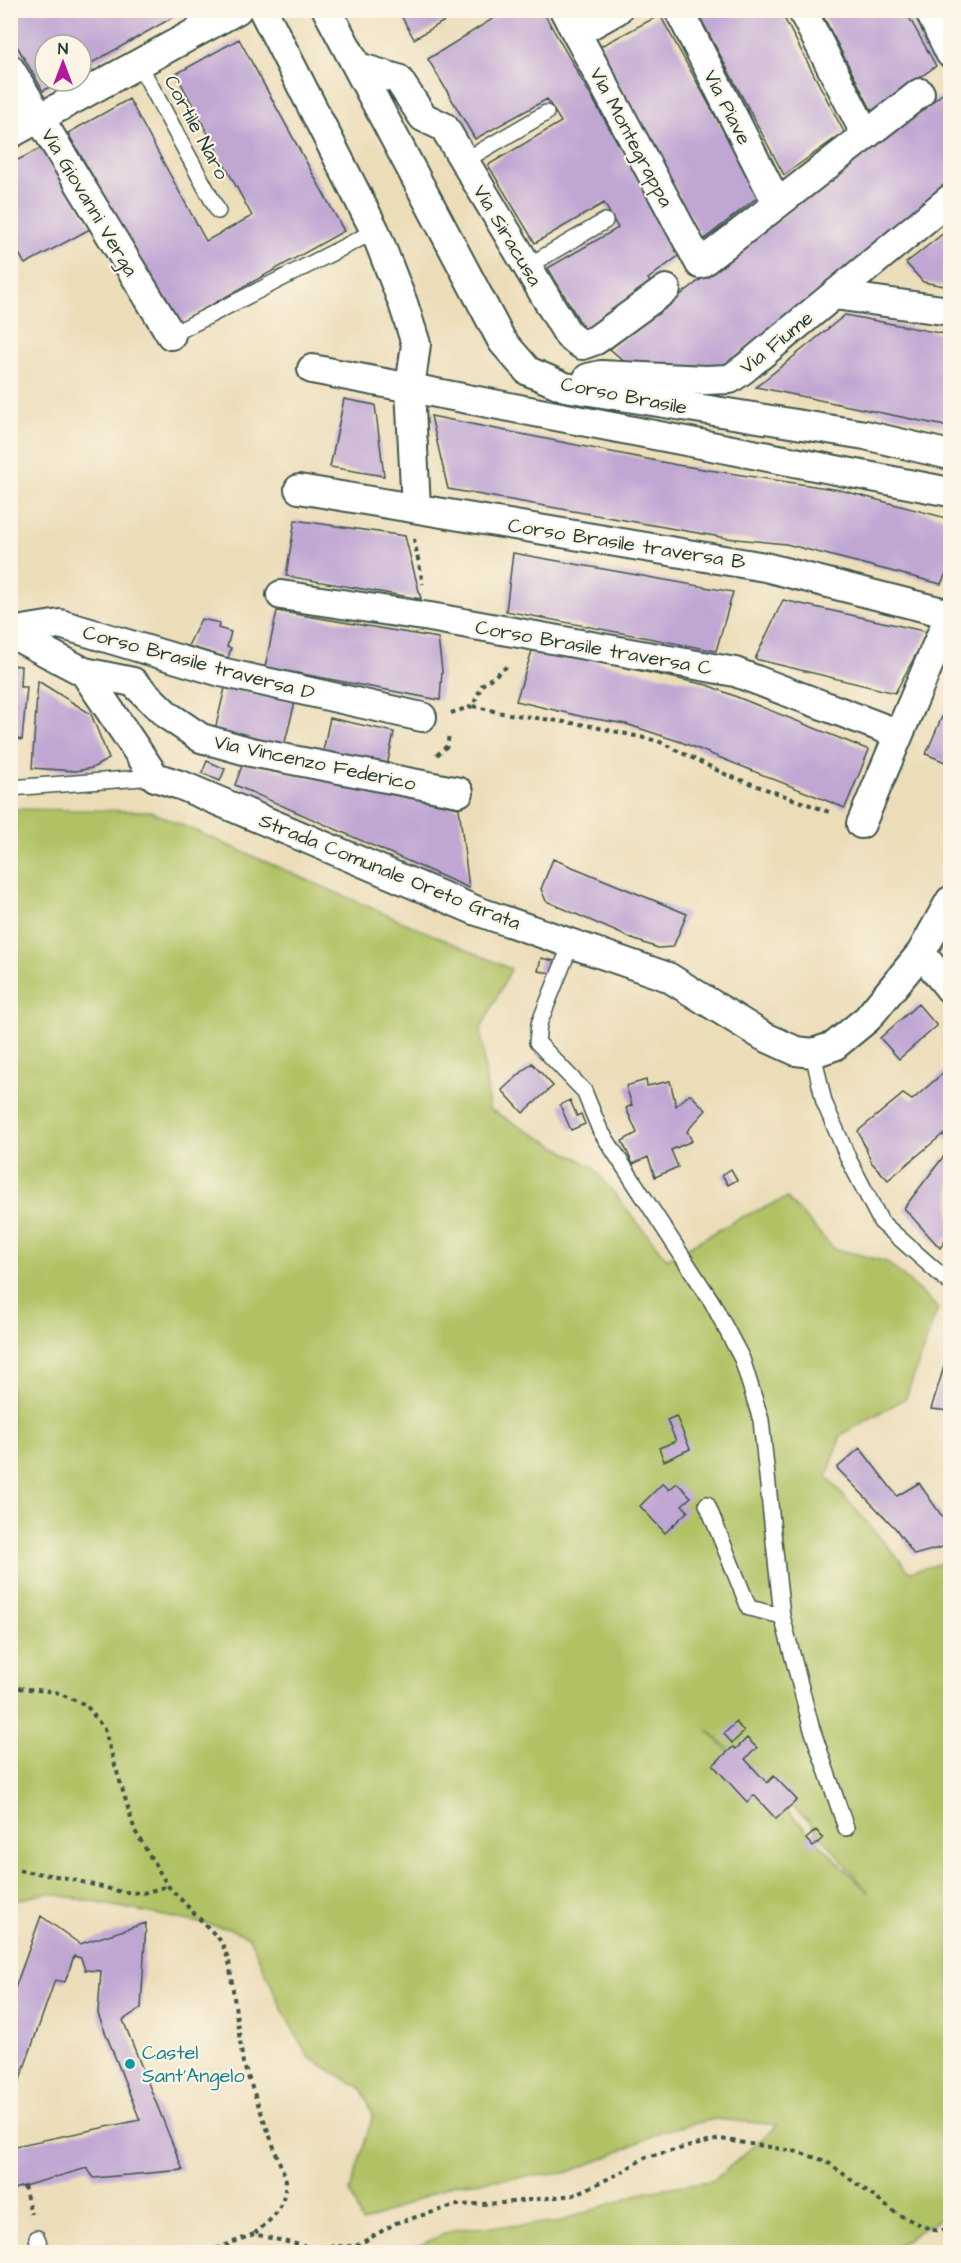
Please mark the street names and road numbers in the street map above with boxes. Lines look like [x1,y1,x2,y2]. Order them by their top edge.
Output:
street label: Via Montegrappa [582,63,680,213]
street label: Via Piave [696,65,758,150]
street label: Cortile Naro [157,70,235,185]
street label: Via Giovanni Verga [33,123,144,282]
street label: Via Siracusa [466,179,548,292]
street label: Via Fiume [734,304,819,381]
street label: Corso Brasile [558,370,690,422]
street label: Corso Brasile traversa B [506,511,748,577]
street label: Corso Brasile traversa C [473,613,714,683]
street label: Corso Brasile traversa D [80,619,318,707]
street label: Via Vincenzo Federico [211,728,418,798]
street label: Strada Comunale Oreto Grata [255,807,525,937]

